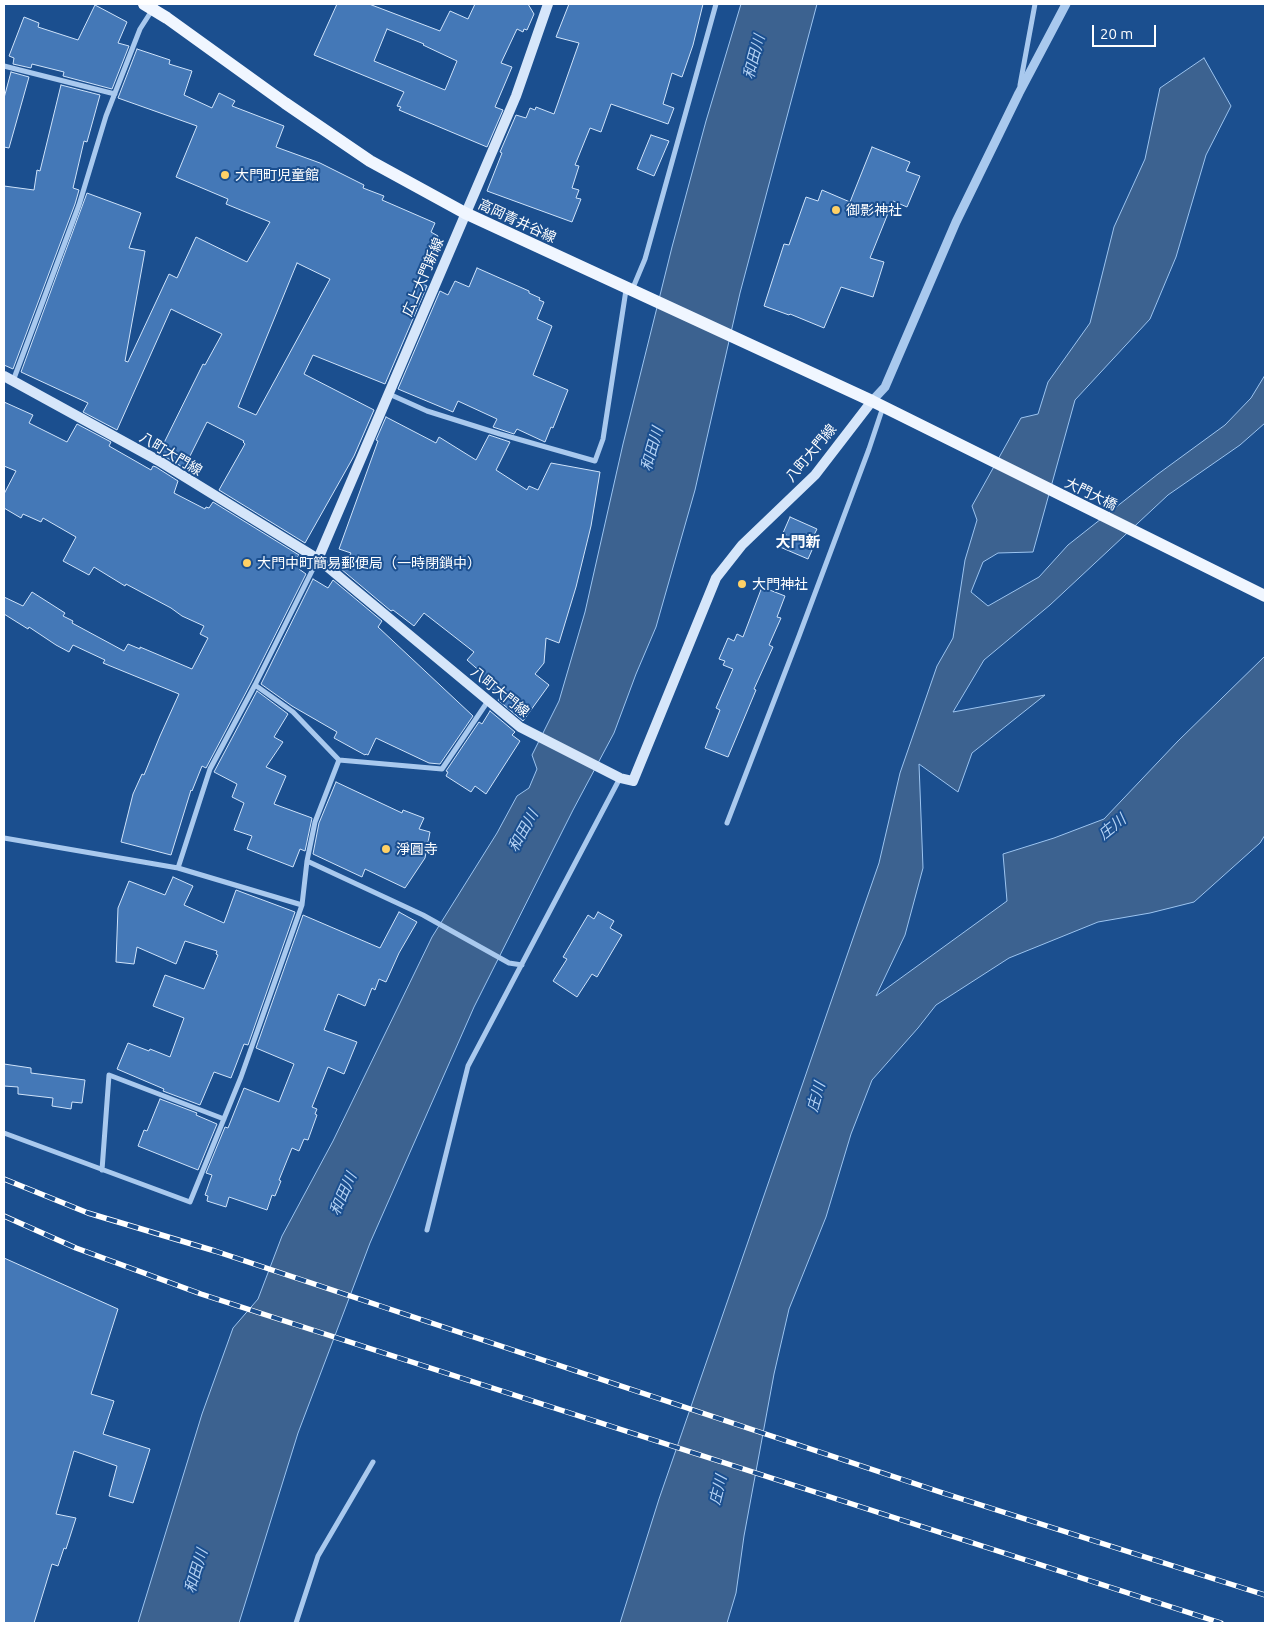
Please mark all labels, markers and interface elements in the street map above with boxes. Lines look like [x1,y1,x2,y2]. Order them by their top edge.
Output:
scale bar [1094,15,1158,47]
text: 20 m [1100,25,1133,42]
water label: 和田川 [739,33,769,81]
place label: 大門町児童館 [235,167,319,183]
marker: 大門町児童館 [219,169,231,181]
street label: 高岡青井谷線 [475,196,559,246]
place label: 御影神社 [846,202,902,218]
marker: 御影神社 [830,204,842,216]
street label: 広上大門新線 [399,235,447,319]
street label: 八町大門線 [782,421,840,485]
water label: 和田川 [637,425,667,473]
street label: 八町大門線 [137,429,205,479]
street label: 大門大橋 [1062,474,1120,514]
district label: 大門新 [776,533,820,551]
place label: 大門中町簡易郵便局（一時閉鎖中） [257,555,481,571]
marker: 大門中町簡易郵便局（一時閉鎖中） [241,557,253,569]
place label: 大門神社 [752,576,808,592]
marker: 大門神社 [736,578,748,590]
street label: 八町大門線 [468,663,532,721]
water label: 和田川 [504,807,542,855]
water label: 庄川 [1095,811,1129,843]
place label: 淨圓寺 [396,841,438,857]
marker: 淨圓寺 [380,843,392,855]
water label: 庄川 [803,1080,829,1114]
water label: 和田川 [326,1170,360,1218]
water label: 庄川 [706,1473,730,1507]
water label: 和田川 [181,1547,211,1595]

